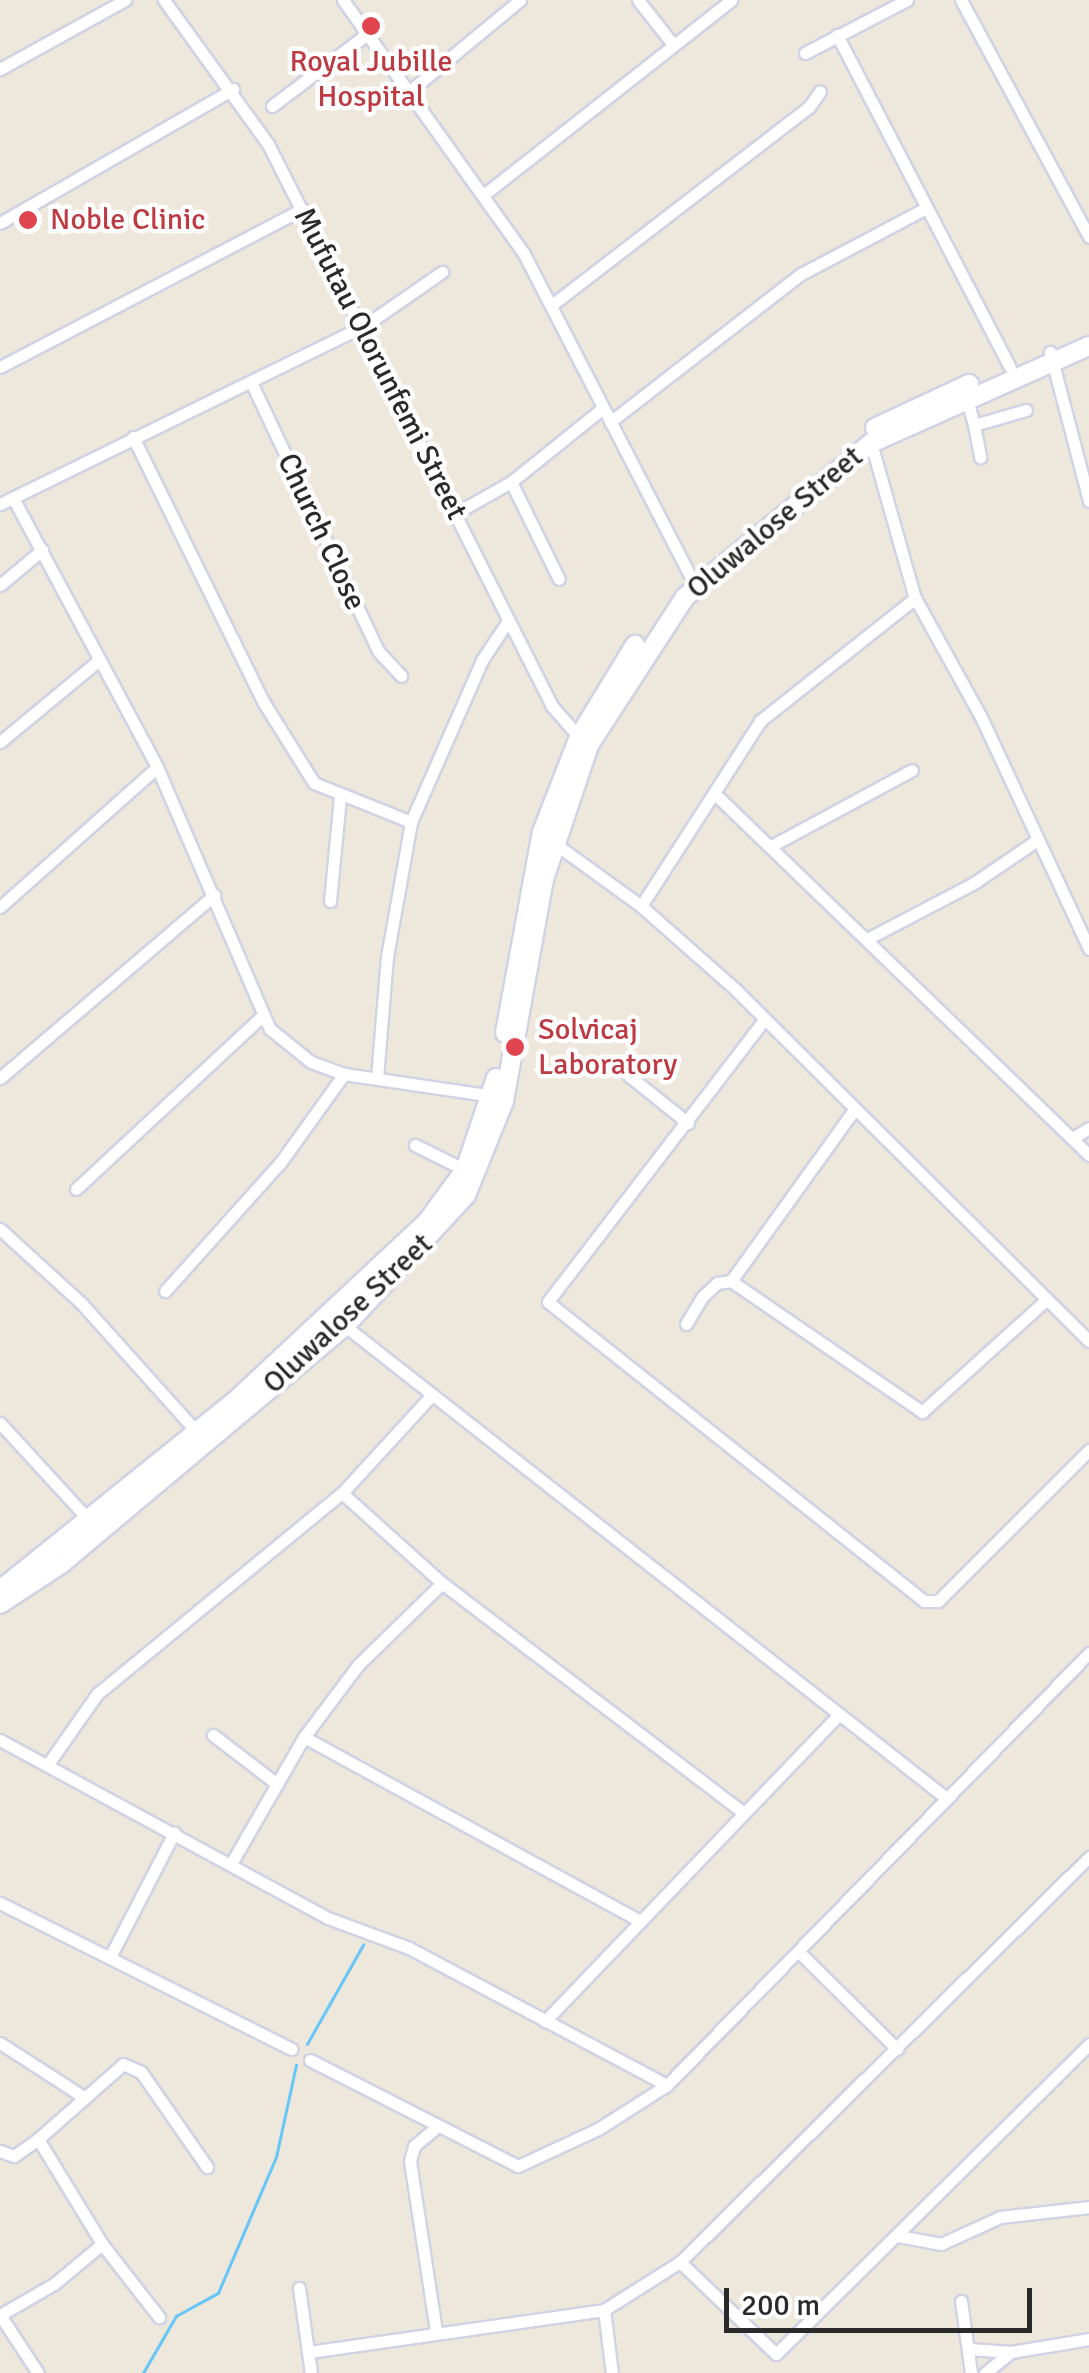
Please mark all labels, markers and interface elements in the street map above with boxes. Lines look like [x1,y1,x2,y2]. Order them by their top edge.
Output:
marker: Royal Jubille Hospital [358,13,384,39]
place label: Royal Jubille Hospital [290,44,452,114]
place label: Noble Clinic [50,202,205,238]
street label: Mufutau Olorunfemi Street [286,202,474,526]
marker: Noble Clinic [15,207,41,233]
street label: Oluwalose Street [680,439,870,607]
street label: Church Close [269,448,373,616]
place label: Solvicaj Laboratory [538,1012,677,1082]
marker: Solvicaj Laboratory [502,1034,528,1060]
street label: Oluwalose Street [256,1226,440,1402]
scale bar [729,2268,1036,2330]
text: 200 m [741,2287,820,2324]

